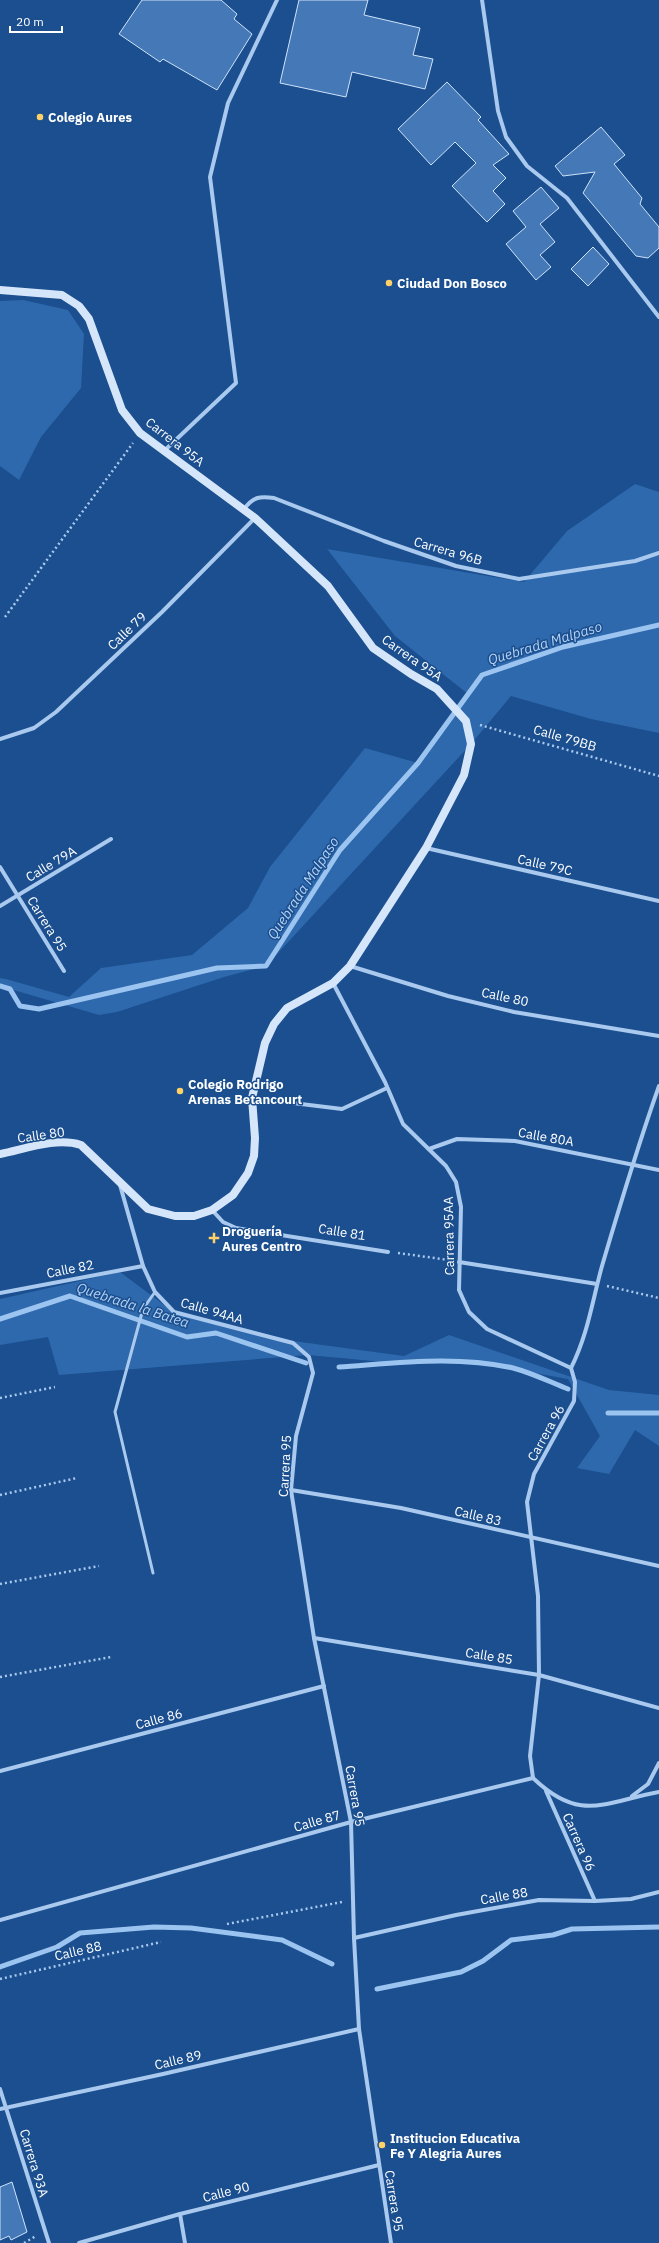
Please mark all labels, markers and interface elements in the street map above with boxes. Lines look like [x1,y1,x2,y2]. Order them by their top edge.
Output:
scale bar [10,8,62,34]
text: 20 m [16,14,44,29]
place label: Colegio Aures [48,109,132,126]
marker: Colegio Aures [35,112,45,122]
place label: Ciudad Don Bosco [397,275,507,292]
marker: Ciudad Don Bosco [384,278,394,288]
street label: Carrera 95A [142,414,208,471]
street label: Carrera 96B [412,533,484,569]
street label: Calle 79 [104,608,150,654]
water label: Quebrada Malpaso [486,617,605,669]
street label: Carrera 95A [378,631,446,686]
street label: Calle 79BB [532,721,598,755]
water label: Quebrada Malpaso [263,833,343,943]
street label: Calle 79A [23,842,80,886]
street label: Calle 79C [516,850,574,880]
street label: Carrera 95 [23,893,71,955]
street label: Calle 80 [480,984,530,1010]
place label: Colegio Rodrigo Arenas Betancourt [188,1076,302,1108]
marker: Colegio Rodrigo Arenas Betancourt [175,1086,185,1096]
street label: Calle 80 [16,1123,66,1147]
street label: Calle 80A [517,1124,576,1150]
street label: Carrera 95AA [440,1196,458,1276]
street label: Calle 81 [317,1220,367,1244]
place label: Droguería Aures Centro [222,1223,302,1255]
marker: Droguería Aures Centro [209,1233,219,1243]
street label: Calle 82 [45,1256,95,1282]
water label: Quebrada la Batea [75,1278,191,1332]
street label: Calle 94AA [179,1294,246,1328]
street label: Carrera 96 [524,1402,568,1464]
street label: Carrera 95 [275,1435,295,1497]
street label: Calle 83 [453,1502,503,1530]
street label: Calle 85 [464,1644,514,1668]
street label: Calle 86 [134,1705,184,1733]
street label: Carrera 95 [341,1764,369,1828]
street label: Calle 87 [292,1806,342,1836]
street label: Carrera 96 [559,1810,599,1874]
street label: Calle 88 [479,1883,529,1909]
street label: Calle 88 [53,1937,103,1965]
street label: Calle 89 [153,2046,203,2074]
street label: Carrera 93A [16,2127,53,2200]
place label: Institucion Educativa Fe Y Alegria Aures [390,2130,520,2162]
marker: Institucion Educativa Fe Y Alegria Aures [377,2140,387,2150]
street label: Carrera 95 [381,2169,407,2233]
street label: Calle 90 [201,2178,251,2206]

